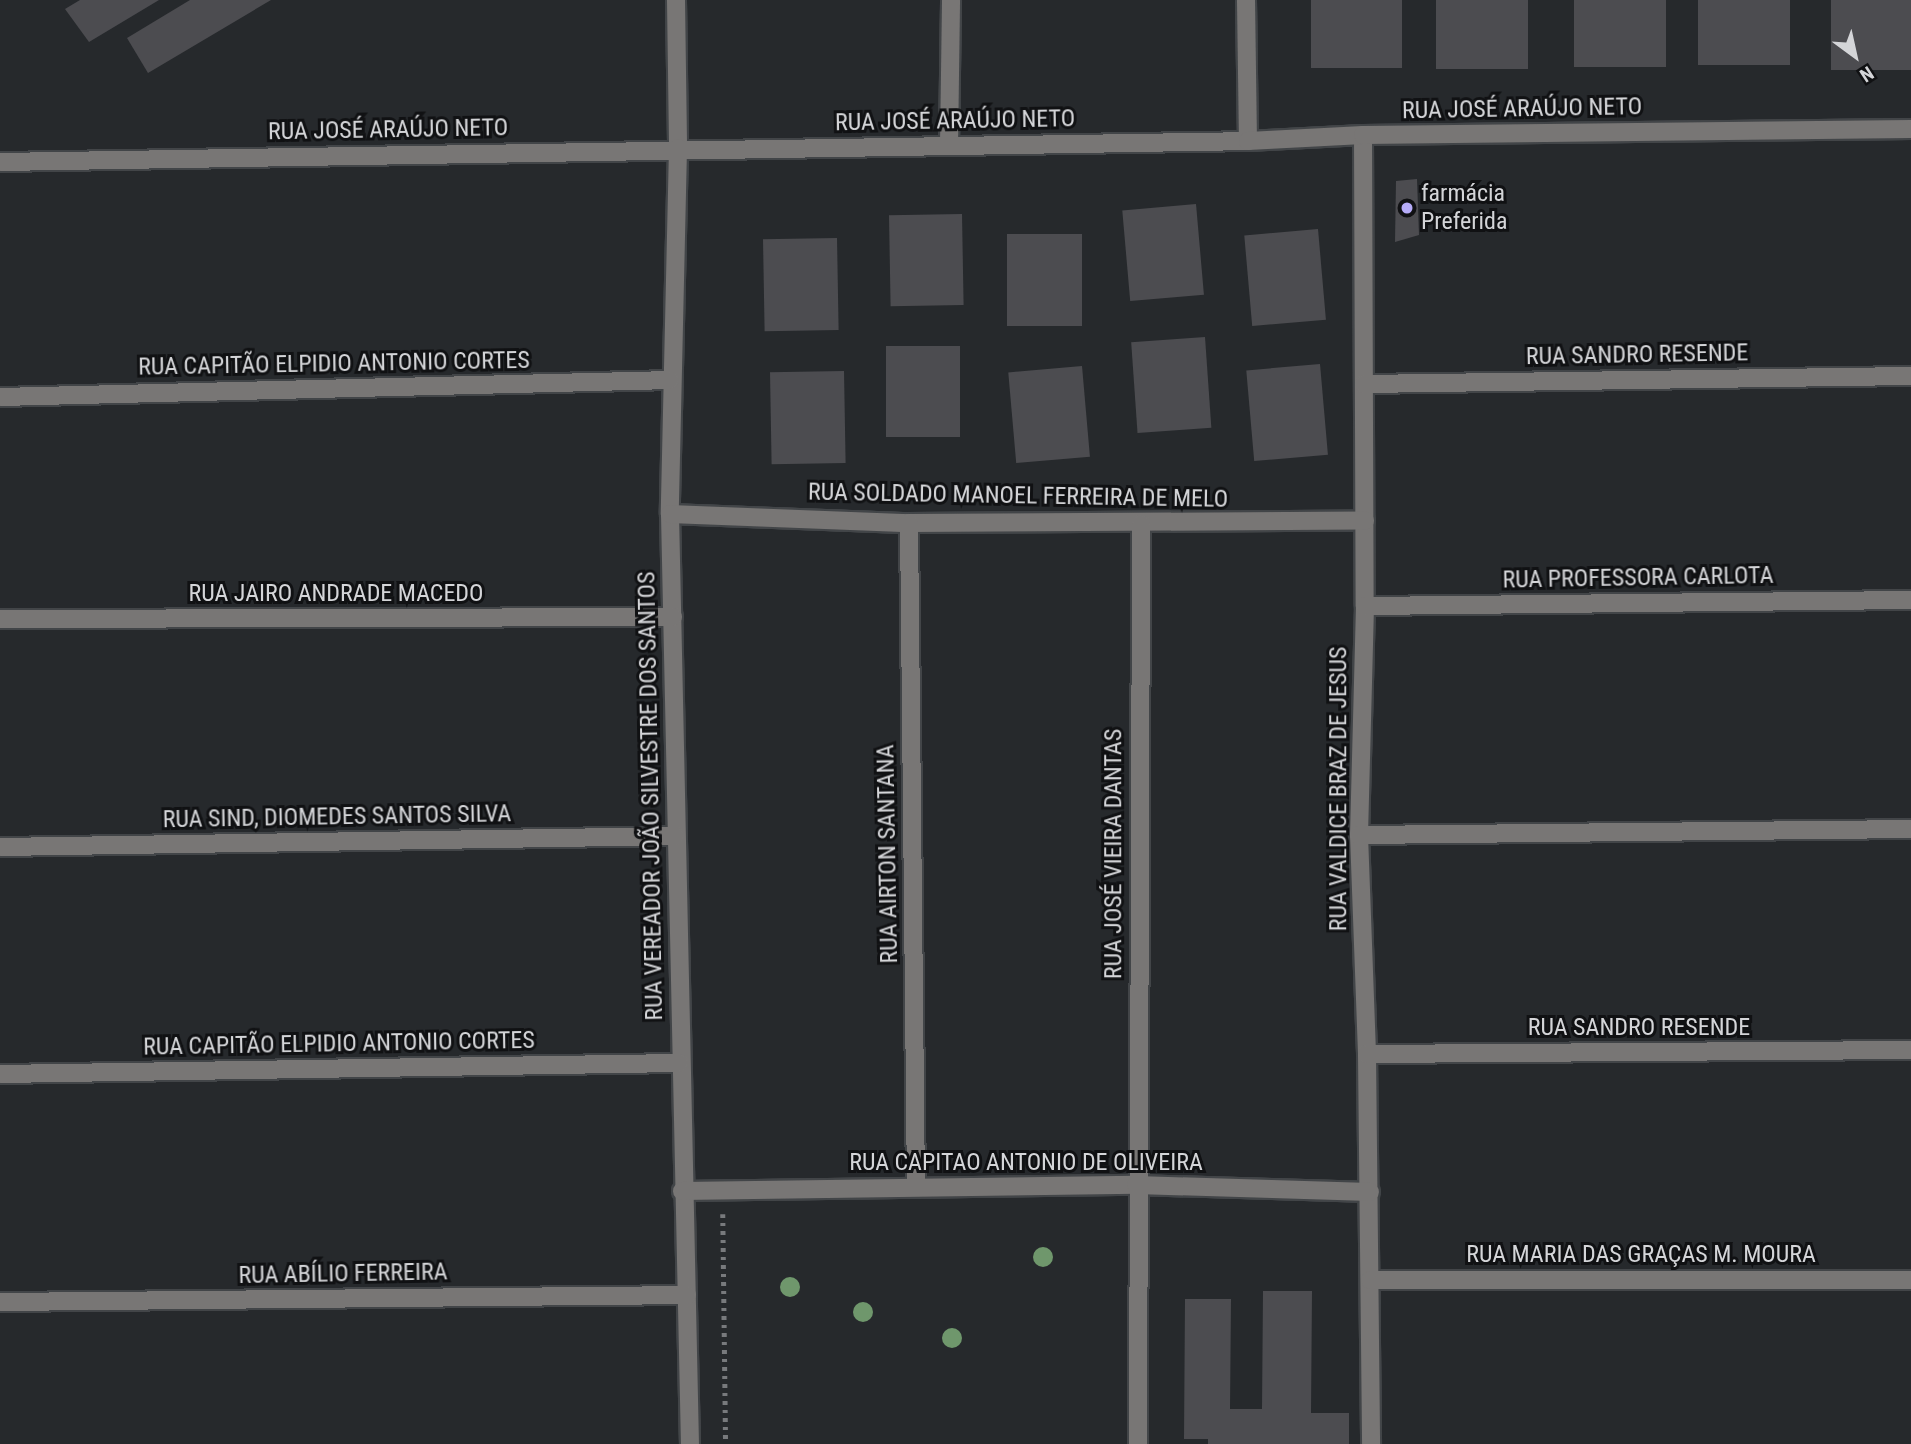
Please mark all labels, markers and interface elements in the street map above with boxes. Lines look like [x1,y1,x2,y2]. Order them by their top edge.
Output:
north arrow [1820,21,1890,91]
text: N [1856,61,1878,87]
street label: RUA JOSÉ ARAÚJO NETO [1402,93,1642,125]
street label: RUA JOSÉ ARAÚJO NETO [835,105,1075,137]
street label: RUA JOSÉ ARAÚJO NETO [268,114,508,146]
place label: farmácia Preferida [1421,180,1507,236]
marker: farmácia Preferida [1399,200,1415,216]
street label: RUA SANDRO RESENDE [1526,339,1748,371]
street label: RUA CAPITÃO ELPIDIO ANTONIO CORTES [138,346,530,382]
street label: RUA SOLDADO MANOEL FERREIRA DE MELO [808,478,1228,514]
street label: RUA PROFESSORA CARLOTA [1502,561,1774,595]
street label: RUA VEREADOR JOÃO SILVESTRE DOS SANTOS [633,571,669,1021]
street label: RUA JAIRO ANDRADE MACEDO [189,580,483,608]
street label: RUA VALDICE BRAZ DE JESUS [1325,647,1353,931]
street label: RUA JOSÉ VIEIRA DANTAS [1100,729,1128,979]
street label: RUA AIRTON SANTANA [872,744,904,964]
street label: RUA SIND, DIOMEDES SANTOS SILVA [162,800,512,834]
street label: RUA SANDRO RESENDE [1528,1014,1750,1042]
street label: RUA CAPITÃO ELPIDIO ANTONIO CORTES [143,1026,535,1062]
street label: RUA CAPITAO ANTONIO DE OLIVEIRA [849,1149,1203,1177]
street label: RUA MARIA DAS GRAÇAS M. MOURA [1466,1241,1816,1269]
street label: RUA ABÍLIO FERREIRA [238,1258,448,1290]

